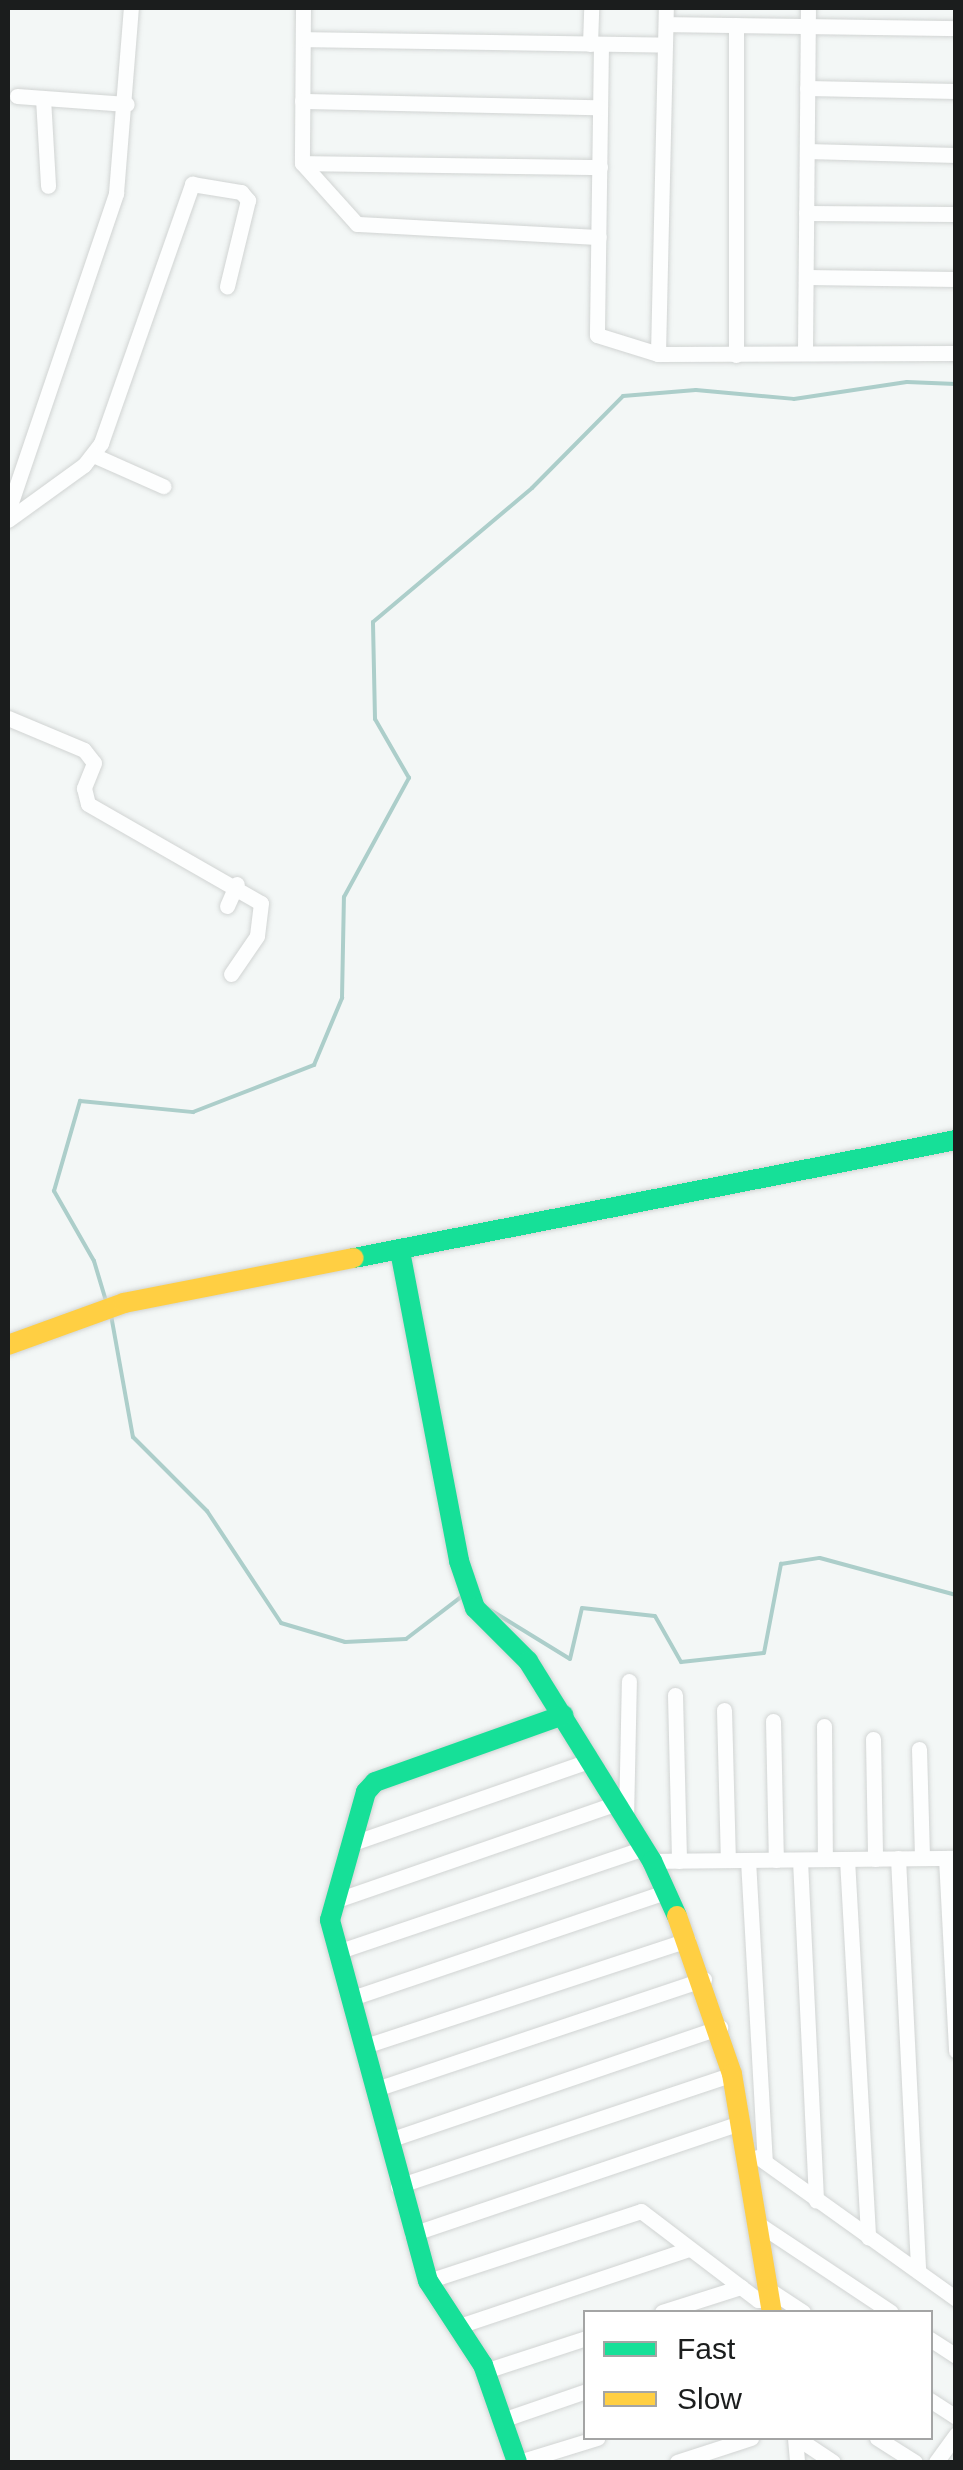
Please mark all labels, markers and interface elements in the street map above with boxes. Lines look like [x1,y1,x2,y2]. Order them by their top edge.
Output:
legend [583,2310,933,2440]
text: Fast [677,2332,735,2365]
text: Slow [677,2382,742,2415]

